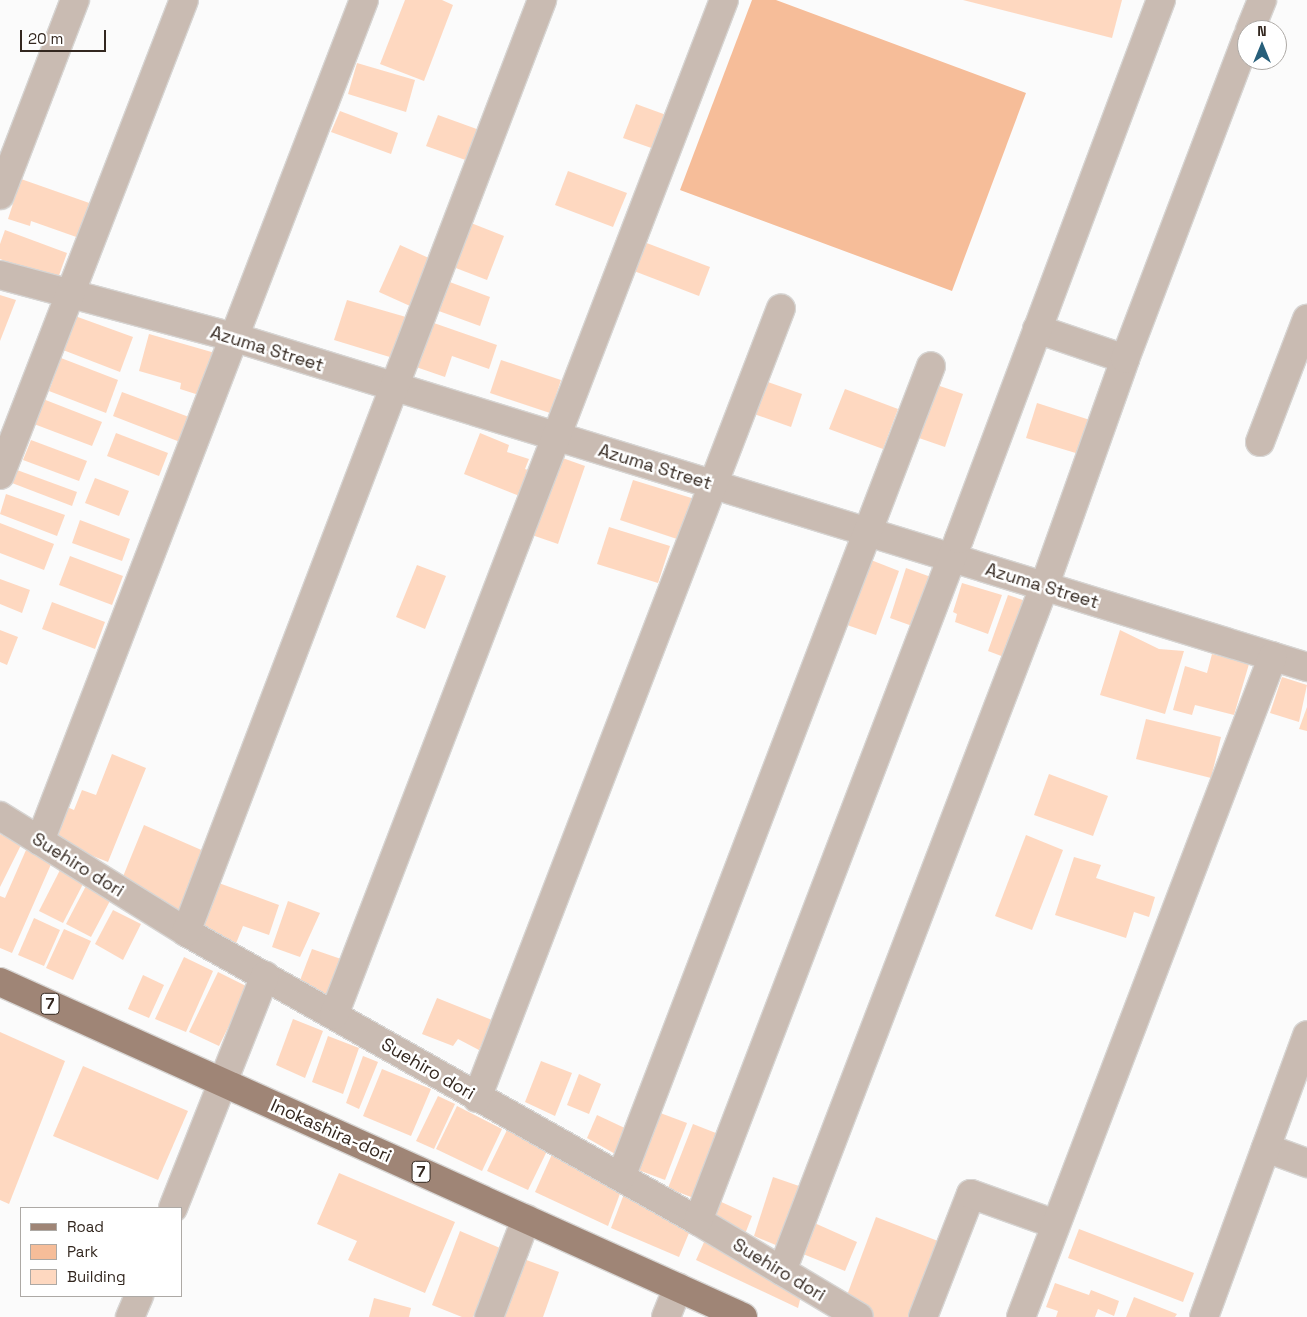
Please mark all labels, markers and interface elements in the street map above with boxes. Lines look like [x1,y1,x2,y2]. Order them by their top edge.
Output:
scale bar [22,20,109,52]
north arrow [1237,20,1287,70]
text: N [1257,22,1267,40]
text: 20 m [28,29,63,48]
street label: Azuma Street [208,322,326,376]
street label: Azuma Street [596,440,714,494]
street label: Azuma Street [983,559,1101,613]
street label: Suehiro dori [28,828,128,902]
road number: 7 [40,991,60,1018]
street label: Suehiro dori [377,1034,479,1104]
street label: Inokashira-dori [267,1095,395,1167]
road number: 7 [411,1158,431,1186]
legend [20,1207,182,1297]
text: Road [67,1217,104,1236]
street label: Suehiro dori [729,1234,829,1306]
text: Park [67,1242,98,1261]
text: Building [67,1267,126,1286]

